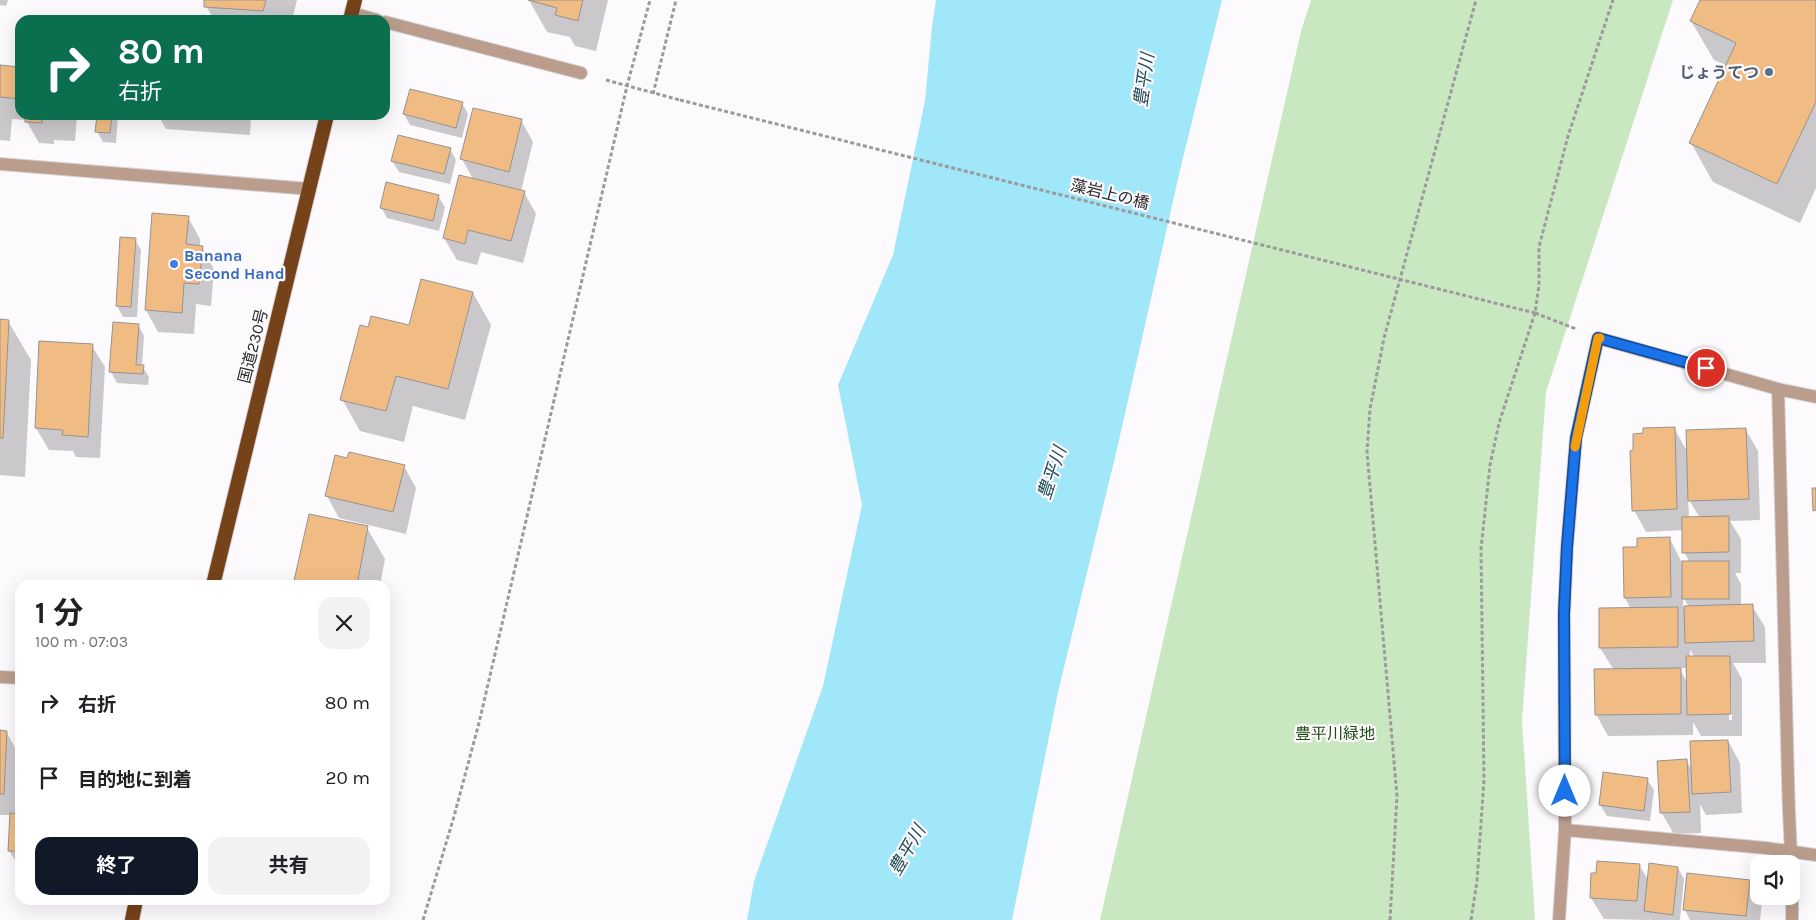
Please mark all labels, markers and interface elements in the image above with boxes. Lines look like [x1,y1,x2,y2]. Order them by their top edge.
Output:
text: 80 m [118,31,205,72]
icon: right [35,35,100,100]
water label: 豊平川 [1129,50,1159,108]
place label: じょうてつ [1679,63,1759,82]
marker: じょうてつ [1763,66,1775,78]
text: 右折 [118,79,162,105]
street label: 藻岩上の橋 [1069,175,1151,213]
place label: Banana Second Hand [184,246,285,283]
marker: Banana Second Hand [168,258,180,270]
street label: 国道230号 [235,307,271,385]
pin [1685,347,1727,389]
icon: arrive [1692,354,1720,382]
water label: 豊平川 [1033,442,1071,502]
text: 1 分 [35,595,83,631]
button: close [318,597,370,649]
text: 100 m · 07:03 [35,632,128,651]
icon: right [35,689,63,717]
text: 80 m [325,692,370,714]
text: 右折 [78,694,116,716]
park label: 豊平川緑地 [1295,724,1375,743]
icon: arrive [35,764,63,792]
position arrow [1538,764,1590,816]
text: 20 m [325,767,370,789]
text: 目的地に到着 [78,769,192,791]
water label: 豊平川 [884,819,931,879]
button: 終了 [35,837,198,895]
button: 共有 [208,837,370,895]
map controls [1750,855,1800,905]
button: sound [1750,855,1800,905]

